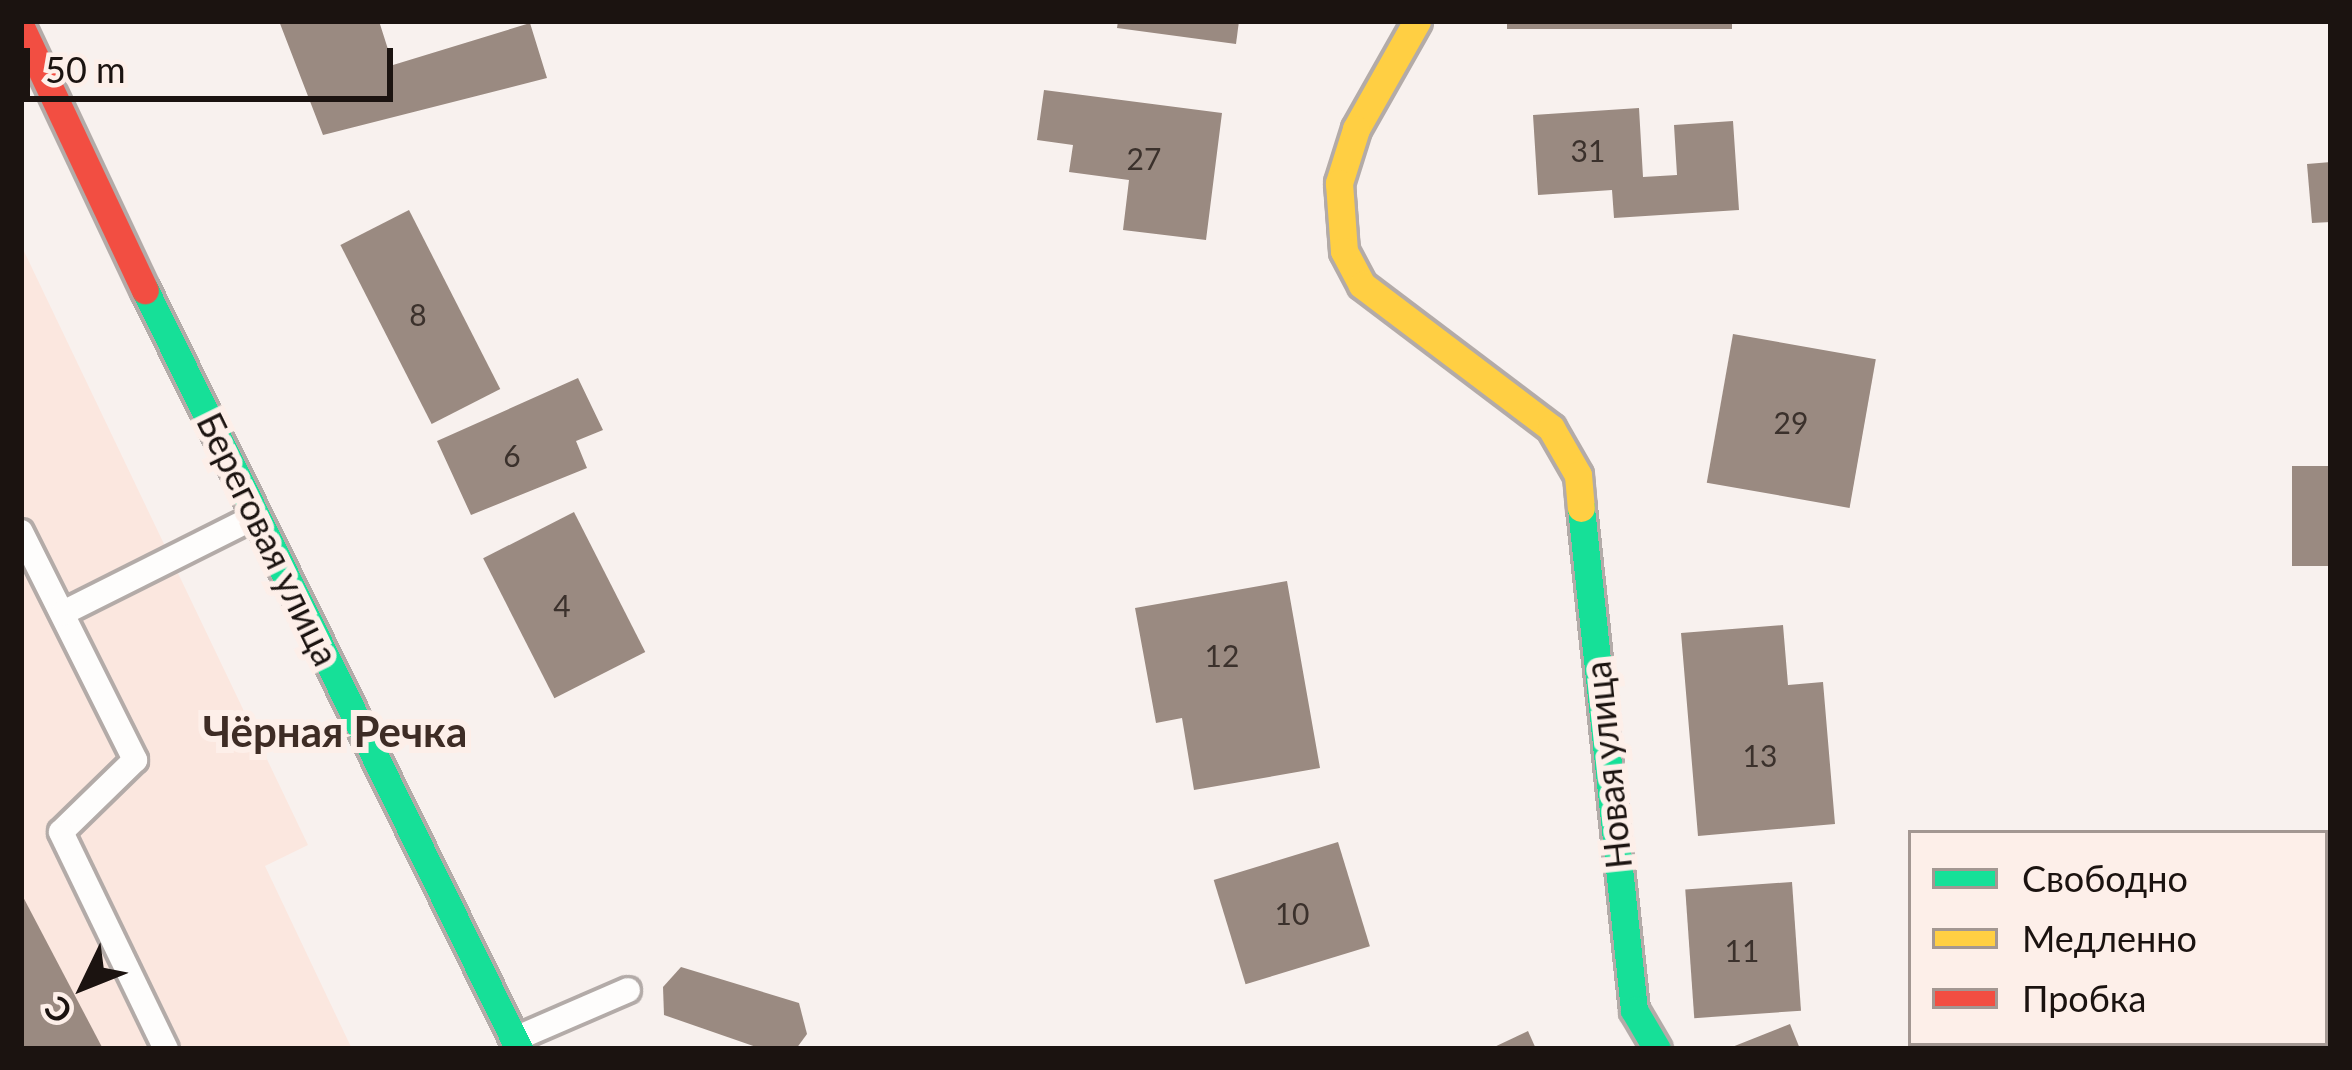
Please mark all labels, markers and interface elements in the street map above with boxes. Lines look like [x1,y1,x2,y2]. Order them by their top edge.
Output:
scale bar [30,24,399,98]
text: 50 m [45,47,126,91]
house number: 31 [1571,132,1605,168]
house number: 27 [1127,140,1161,176]
house number: 8 [409,296,427,332]
house number: 29 [1774,404,1808,440]
street label: Береговая улица [188,406,348,672]
house number: 6 [503,437,521,473]
house number: 4 [553,587,571,623]
house number: 12 [1205,637,1239,673]
street label: Новая улица [1576,659,1640,871]
district label: Чёрная Речка [203,706,467,756]
house number: 13 [1743,737,1777,773]
legend [1908,830,2328,1046]
text: Свободно [2022,856,2188,900]
house number: 10 [1275,895,1309,931]
text: Медленно [2022,916,2197,960]
north arrow [24,926,144,1046]
house number: 11 [1725,932,1759,968]
text: Пробка [2022,976,2146,1020]
text: С [36,989,80,1032]

